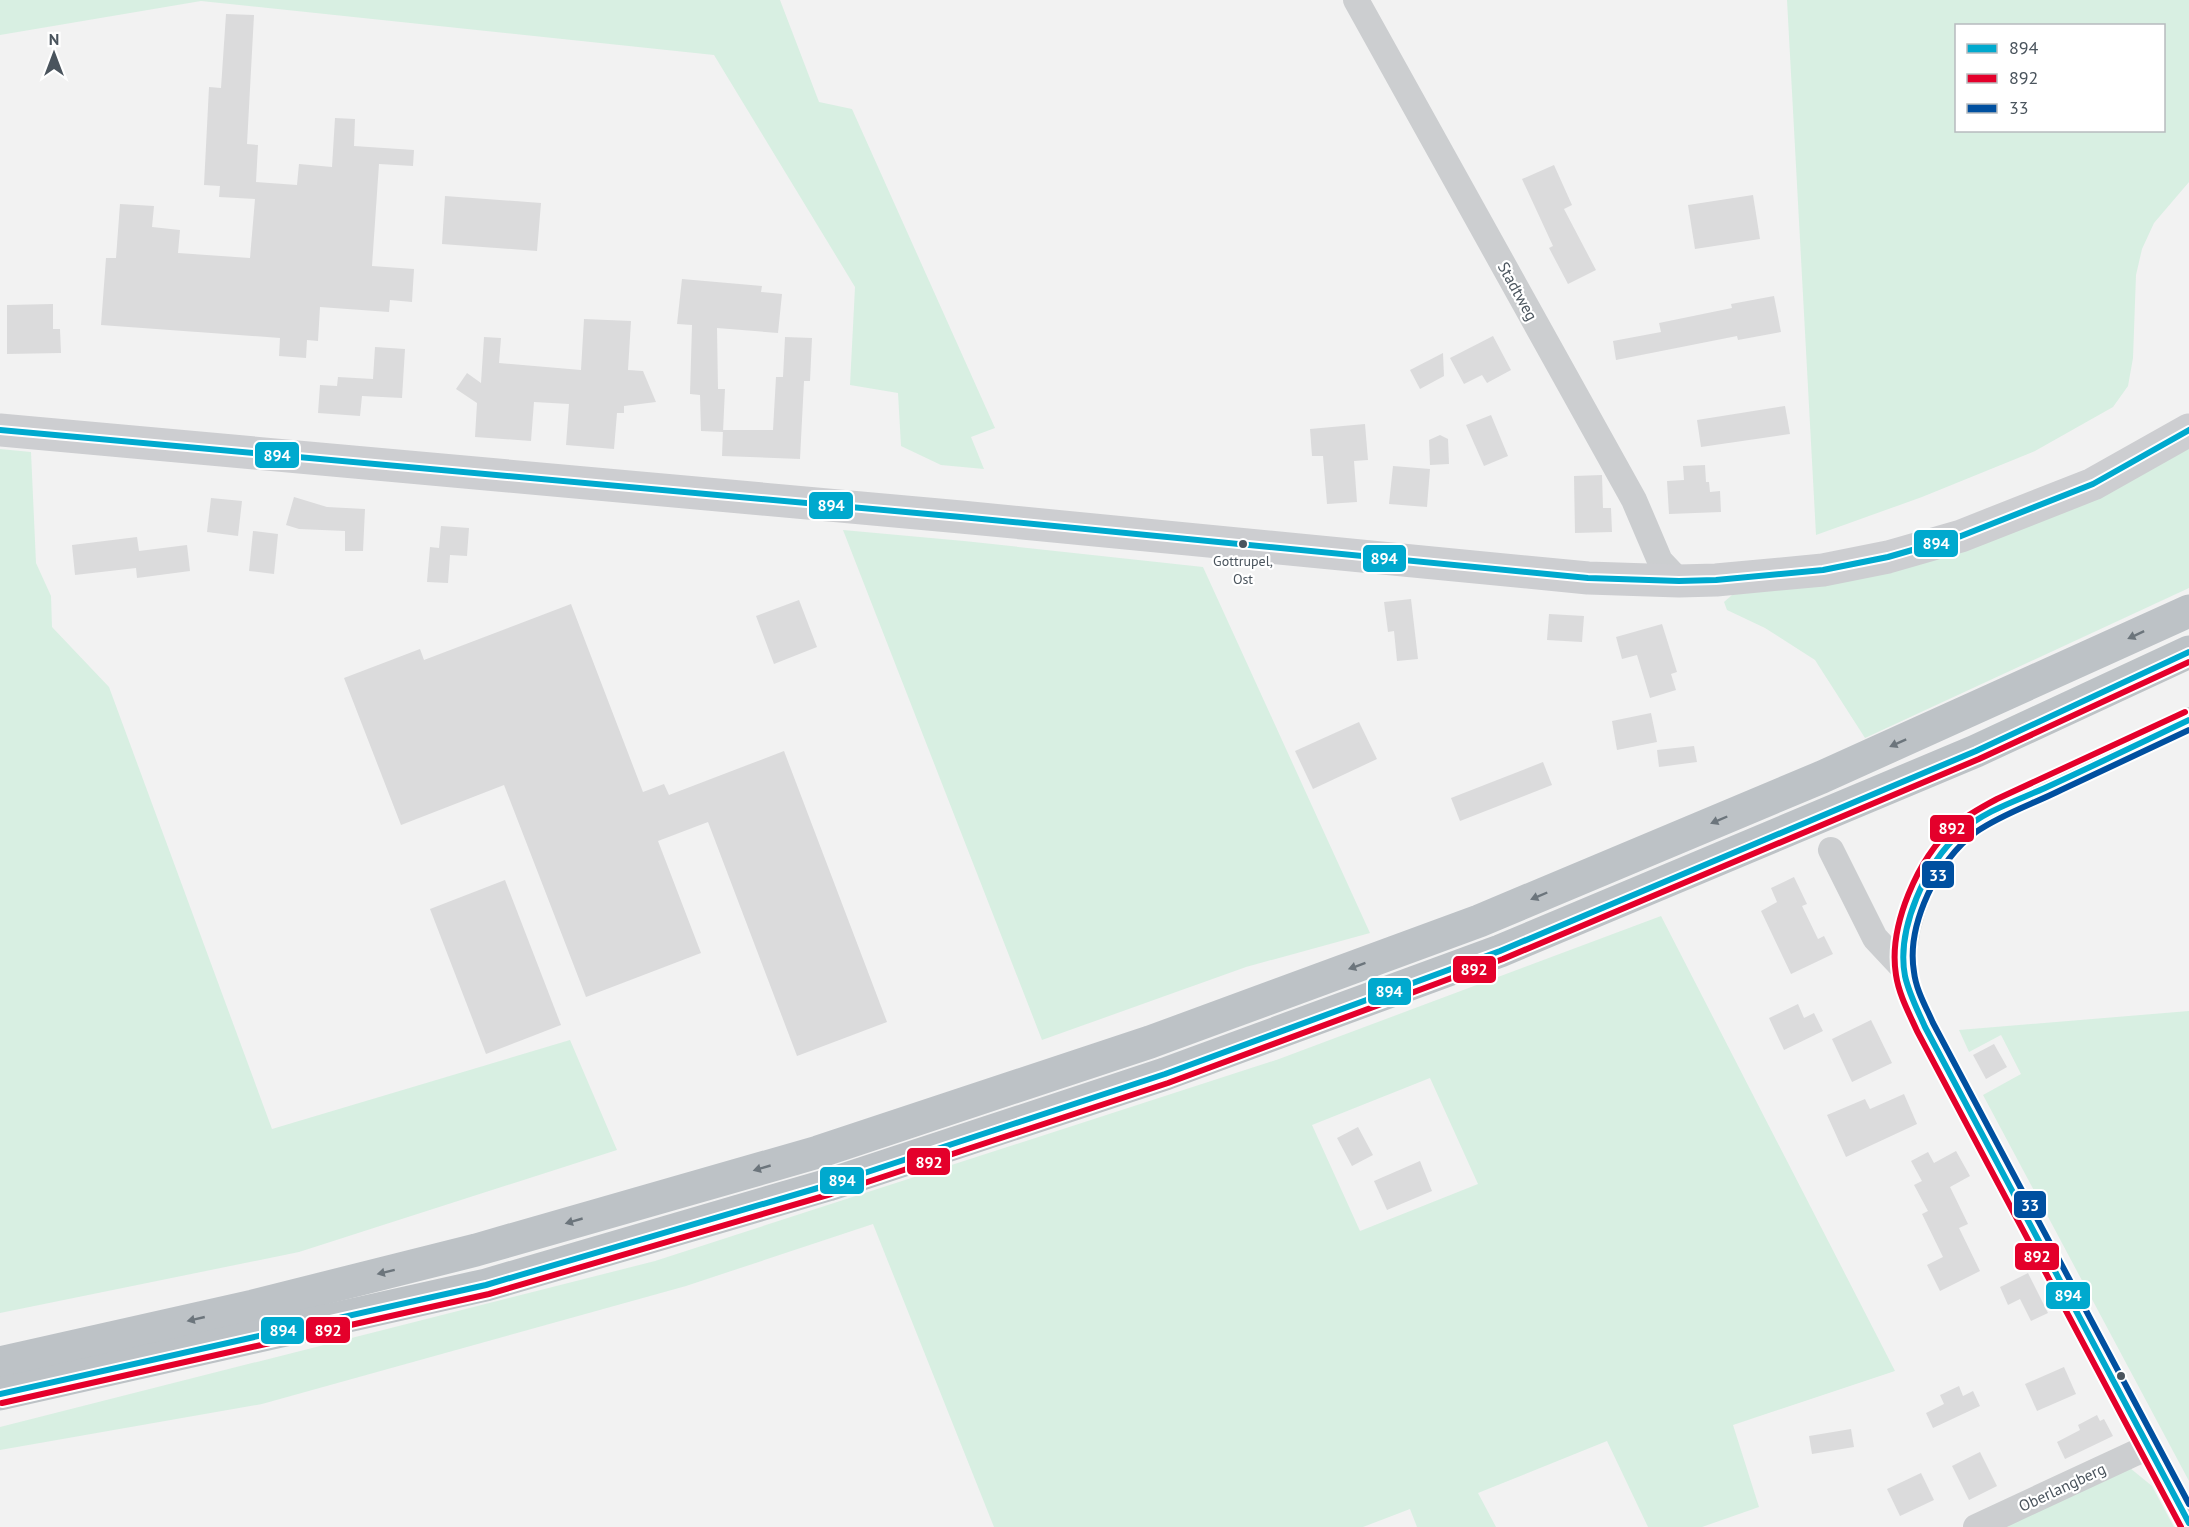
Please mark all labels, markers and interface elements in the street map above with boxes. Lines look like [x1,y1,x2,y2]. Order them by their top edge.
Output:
north arrow [24,24,84,84]
legend [1955,24,2165,132]
text: N [49,29,59,49]
text: 894 [2009,36,2039,59]
text: 892 [2009,66,2038,89]
text: 33 [2009,96,2029,119]
street label: Stadtweg [1494,258,1542,324]
line badge: 894 [254,441,300,469]
text: 894 [263,445,291,465]
line badge: 894 [808,491,854,520]
text: 894 [817,495,845,515]
line badge: 894 [1913,529,1959,558]
text: 894 [1922,533,1950,553]
marker: Gottrupel, Ost [1237,538,1249,550]
line badge: 894 [1362,544,1407,573]
text: 894 [1370,548,1398,568]
place label: Gottrupel, Ost [1213,552,1273,588]
one-way arrow [2127,631,2144,640]
one-way arrow [1889,739,1907,749]
line badge: 892 [1929,814,1975,843]
one-way arrow [1710,816,1728,826]
text: 892 [1938,818,1966,838]
line badge: 33 [1921,860,1955,889]
text: 33 [1929,865,1947,885]
one-way arrow [1530,892,1548,901]
line badge: 892 [1452,955,1497,984]
text: 892 [1460,959,1488,979]
one-way arrow [1348,962,1366,971]
line badge: 894 [1367,977,1412,1006]
text: 894 [1375,981,1403,1001]
line badge: 892 [906,1147,951,1176]
text: 892 [915,1152,943,1172]
one-way arrow [753,1164,771,1173]
line badge: 894 [819,1166,865,1195]
text: 894 [828,1170,856,1190]
line badge: 33 [2013,1190,2047,1219]
text: 33 [2021,1195,2039,1215]
one-way arrow [565,1217,583,1227]
line badge: 892 [2014,1242,2060,1271]
text: 892 [2023,1246,2051,1266]
one-way arrow [377,1268,395,1278]
line badge: 894 [2045,1281,2091,1310]
text: 894 [2054,1285,2082,1305]
one-way arrow [186,1315,205,1324]
line badge: 894 [260,1316,305,1345]
line badge: 892 [305,1316,351,1344]
text: 894 [269,1320,297,1340]
text: 892 [314,1320,342,1340]
unlabelled marker [2115,1370,2127,1382]
street label: Oberlangberg [2015,1458,2109,1516]

